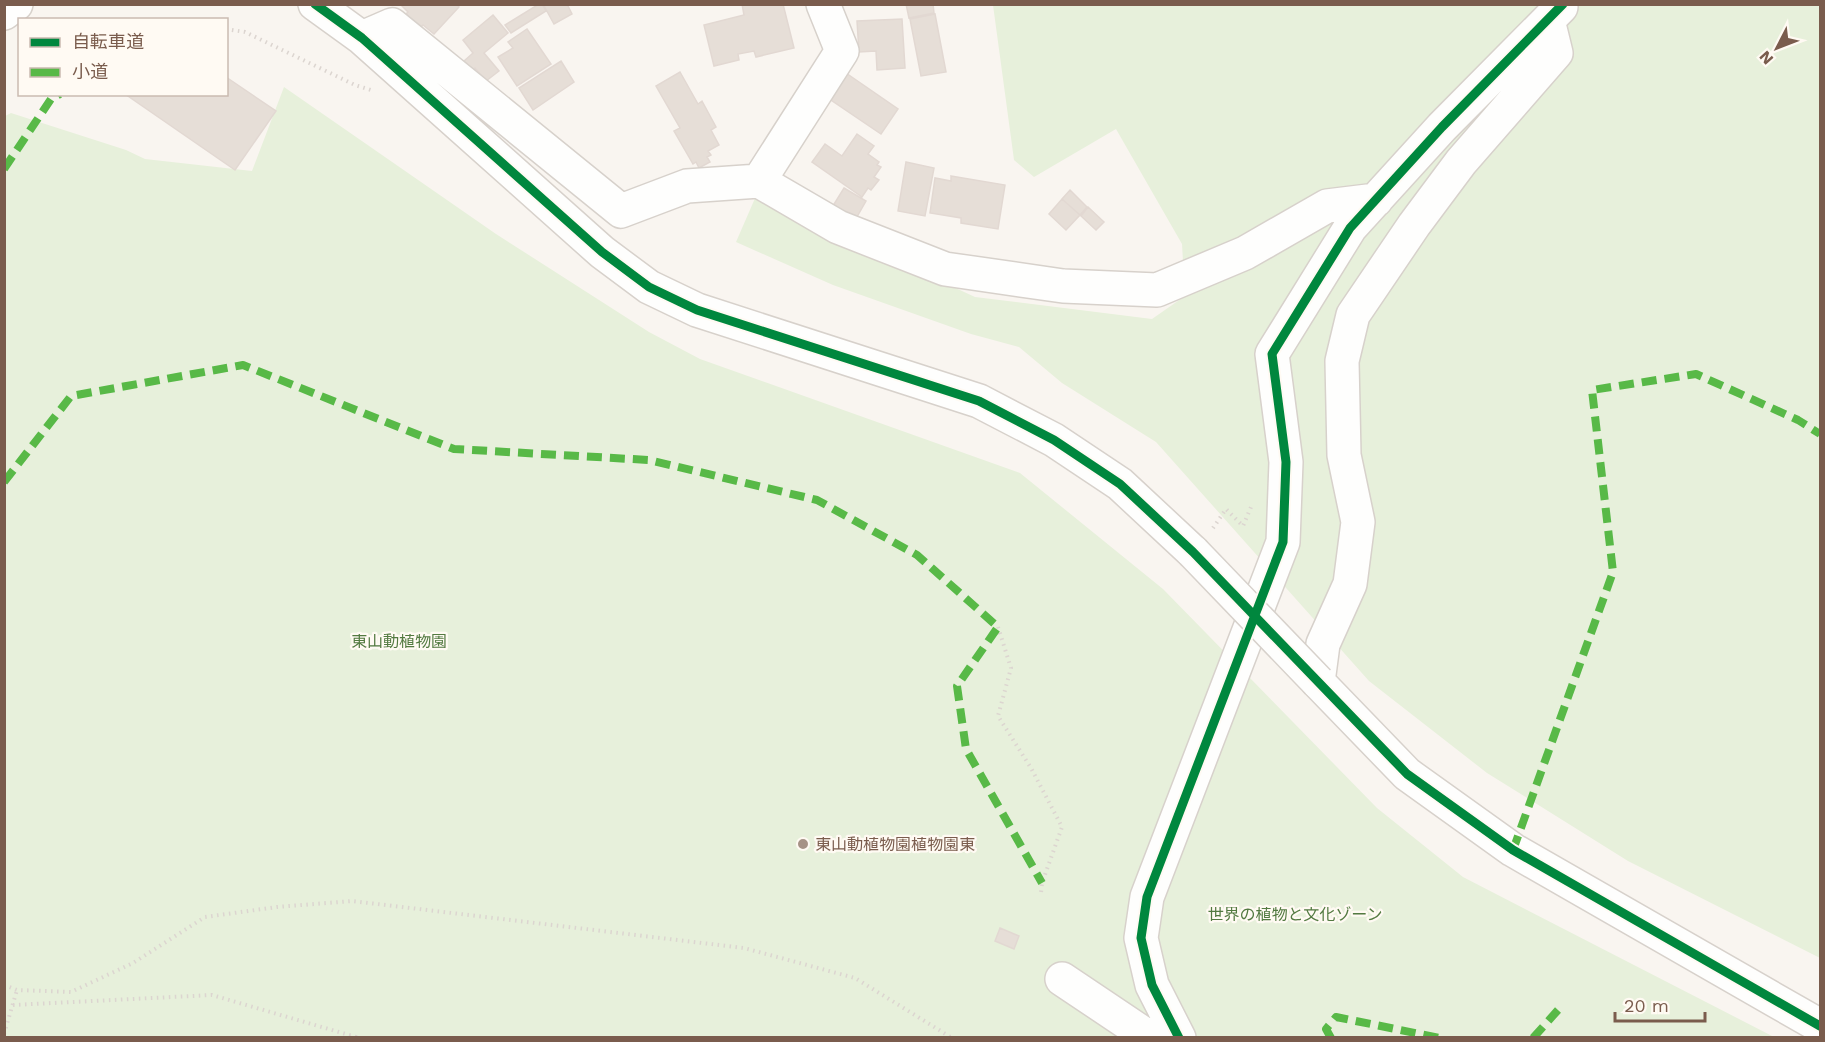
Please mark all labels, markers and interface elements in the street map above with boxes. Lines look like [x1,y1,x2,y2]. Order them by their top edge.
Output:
legend [18,18,228,96]
north arrow [1747,18,1807,78]
text: 自転車道 [72,31,144,52]
text: N [1755,47,1777,68]
text: 小道 [72,61,108,82]
park label: 東山動植物園 [351,632,447,651]
place label: 東山動植物園植物園東 [815,835,975,854]
marker: 東山動植物園植物園東 [796,837,810,851]
park label: 世界の植物と文化ゾーン [1207,905,1383,924]
scale bar [1615,985,1705,1023]
text: 20 m [1624,995,1669,1016]

